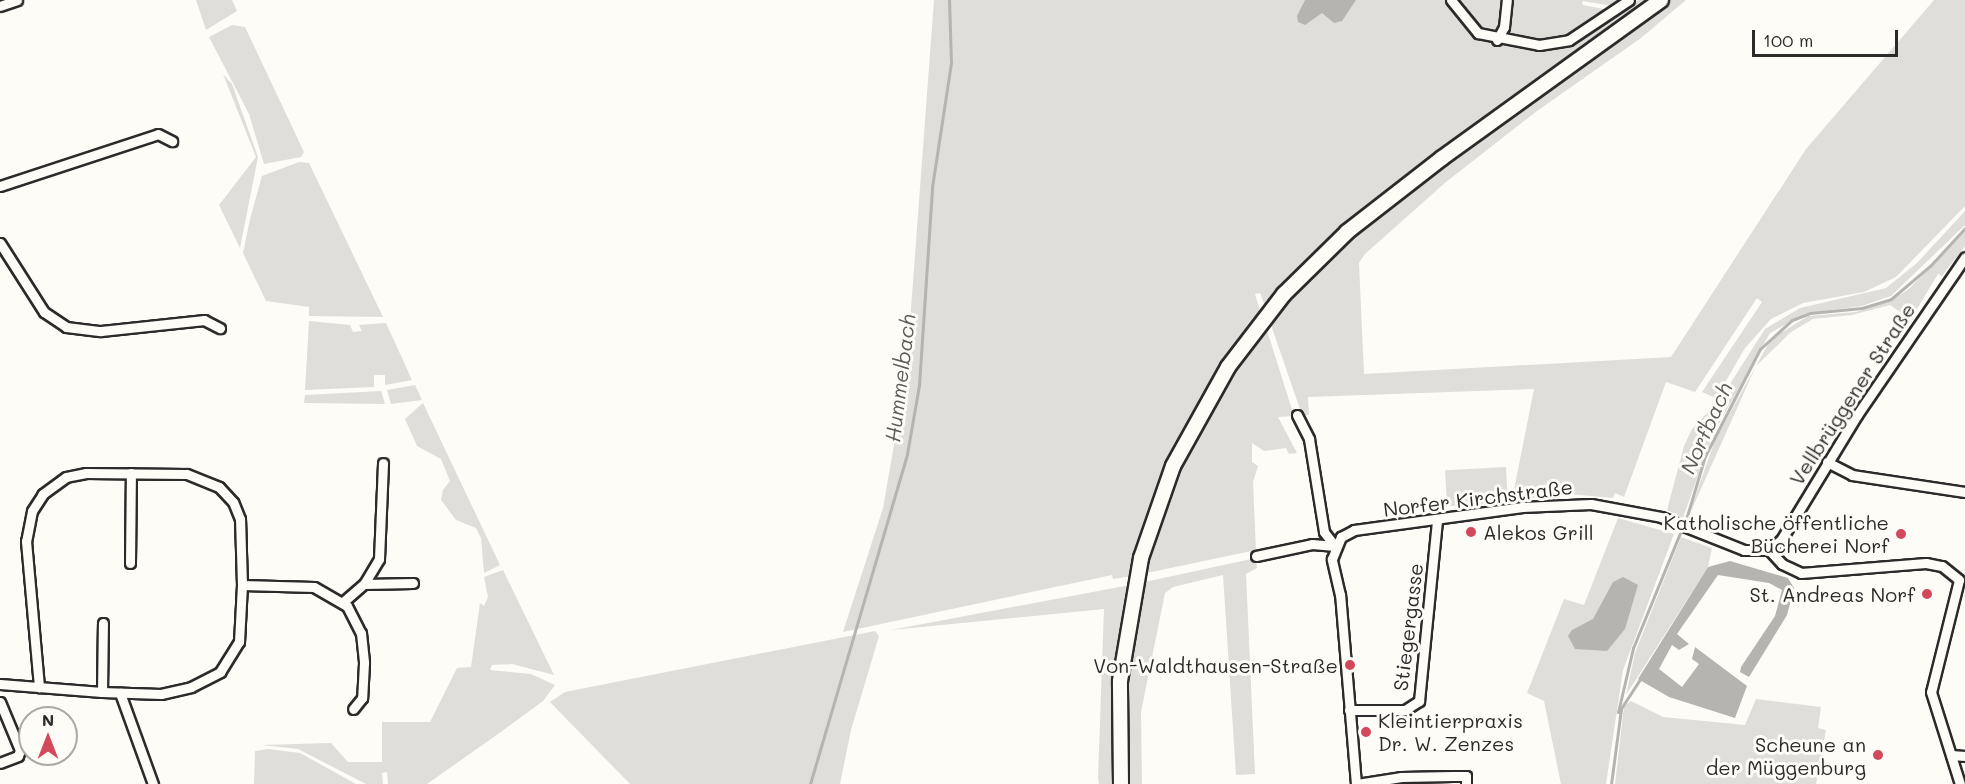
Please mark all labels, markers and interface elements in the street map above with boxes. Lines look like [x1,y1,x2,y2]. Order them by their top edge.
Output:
scale bar [1755,18,1900,56]
text: 100 m [1763,28,1813,52]
street label: Vellbrüggener Straße [1784,299,1920,489]
water label: Hummelbach [880,313,920,443]
water label: Norfbach [1675,378,1737,478]
street label: Norfer Kirchstraße [1382,474,1574,522]
place label: Katholische öffentliche Bücherei Norf [1664,510,1889,557]
place label: Alekos Grill [1483,520,1594,544]
marker: Alekos Grill [1464,525,1478,539]
marker: Katholische öffentliche Bücherei Norf [1894,527,1908,541]
street label: Stiegergasse [1388,562,1428,692]
place label: St. Andreas Norf [1750,582,1915,606]
marker: St. Andreas Norf [1920,587,1934,601]
place label: Von-Waldthausen-Straße [1093,653,1338,677]
marker: Von-Waldthausen-Straße [1343,658,1357,672]
north arrow [18,706,78,766]
place label: Kleintierpraxis Dr. W. Zenzes [1378,708,1523,755]
text: N [42,709,54,730]
marker: Kleintierpraxis Dr. W. Zenzes [1359,725,1373,739]
place label: Scheune an der Müggenburg [1706,732,1866,779]
marker: Scheune an der Müggenburg [1871,748,1885,762]

